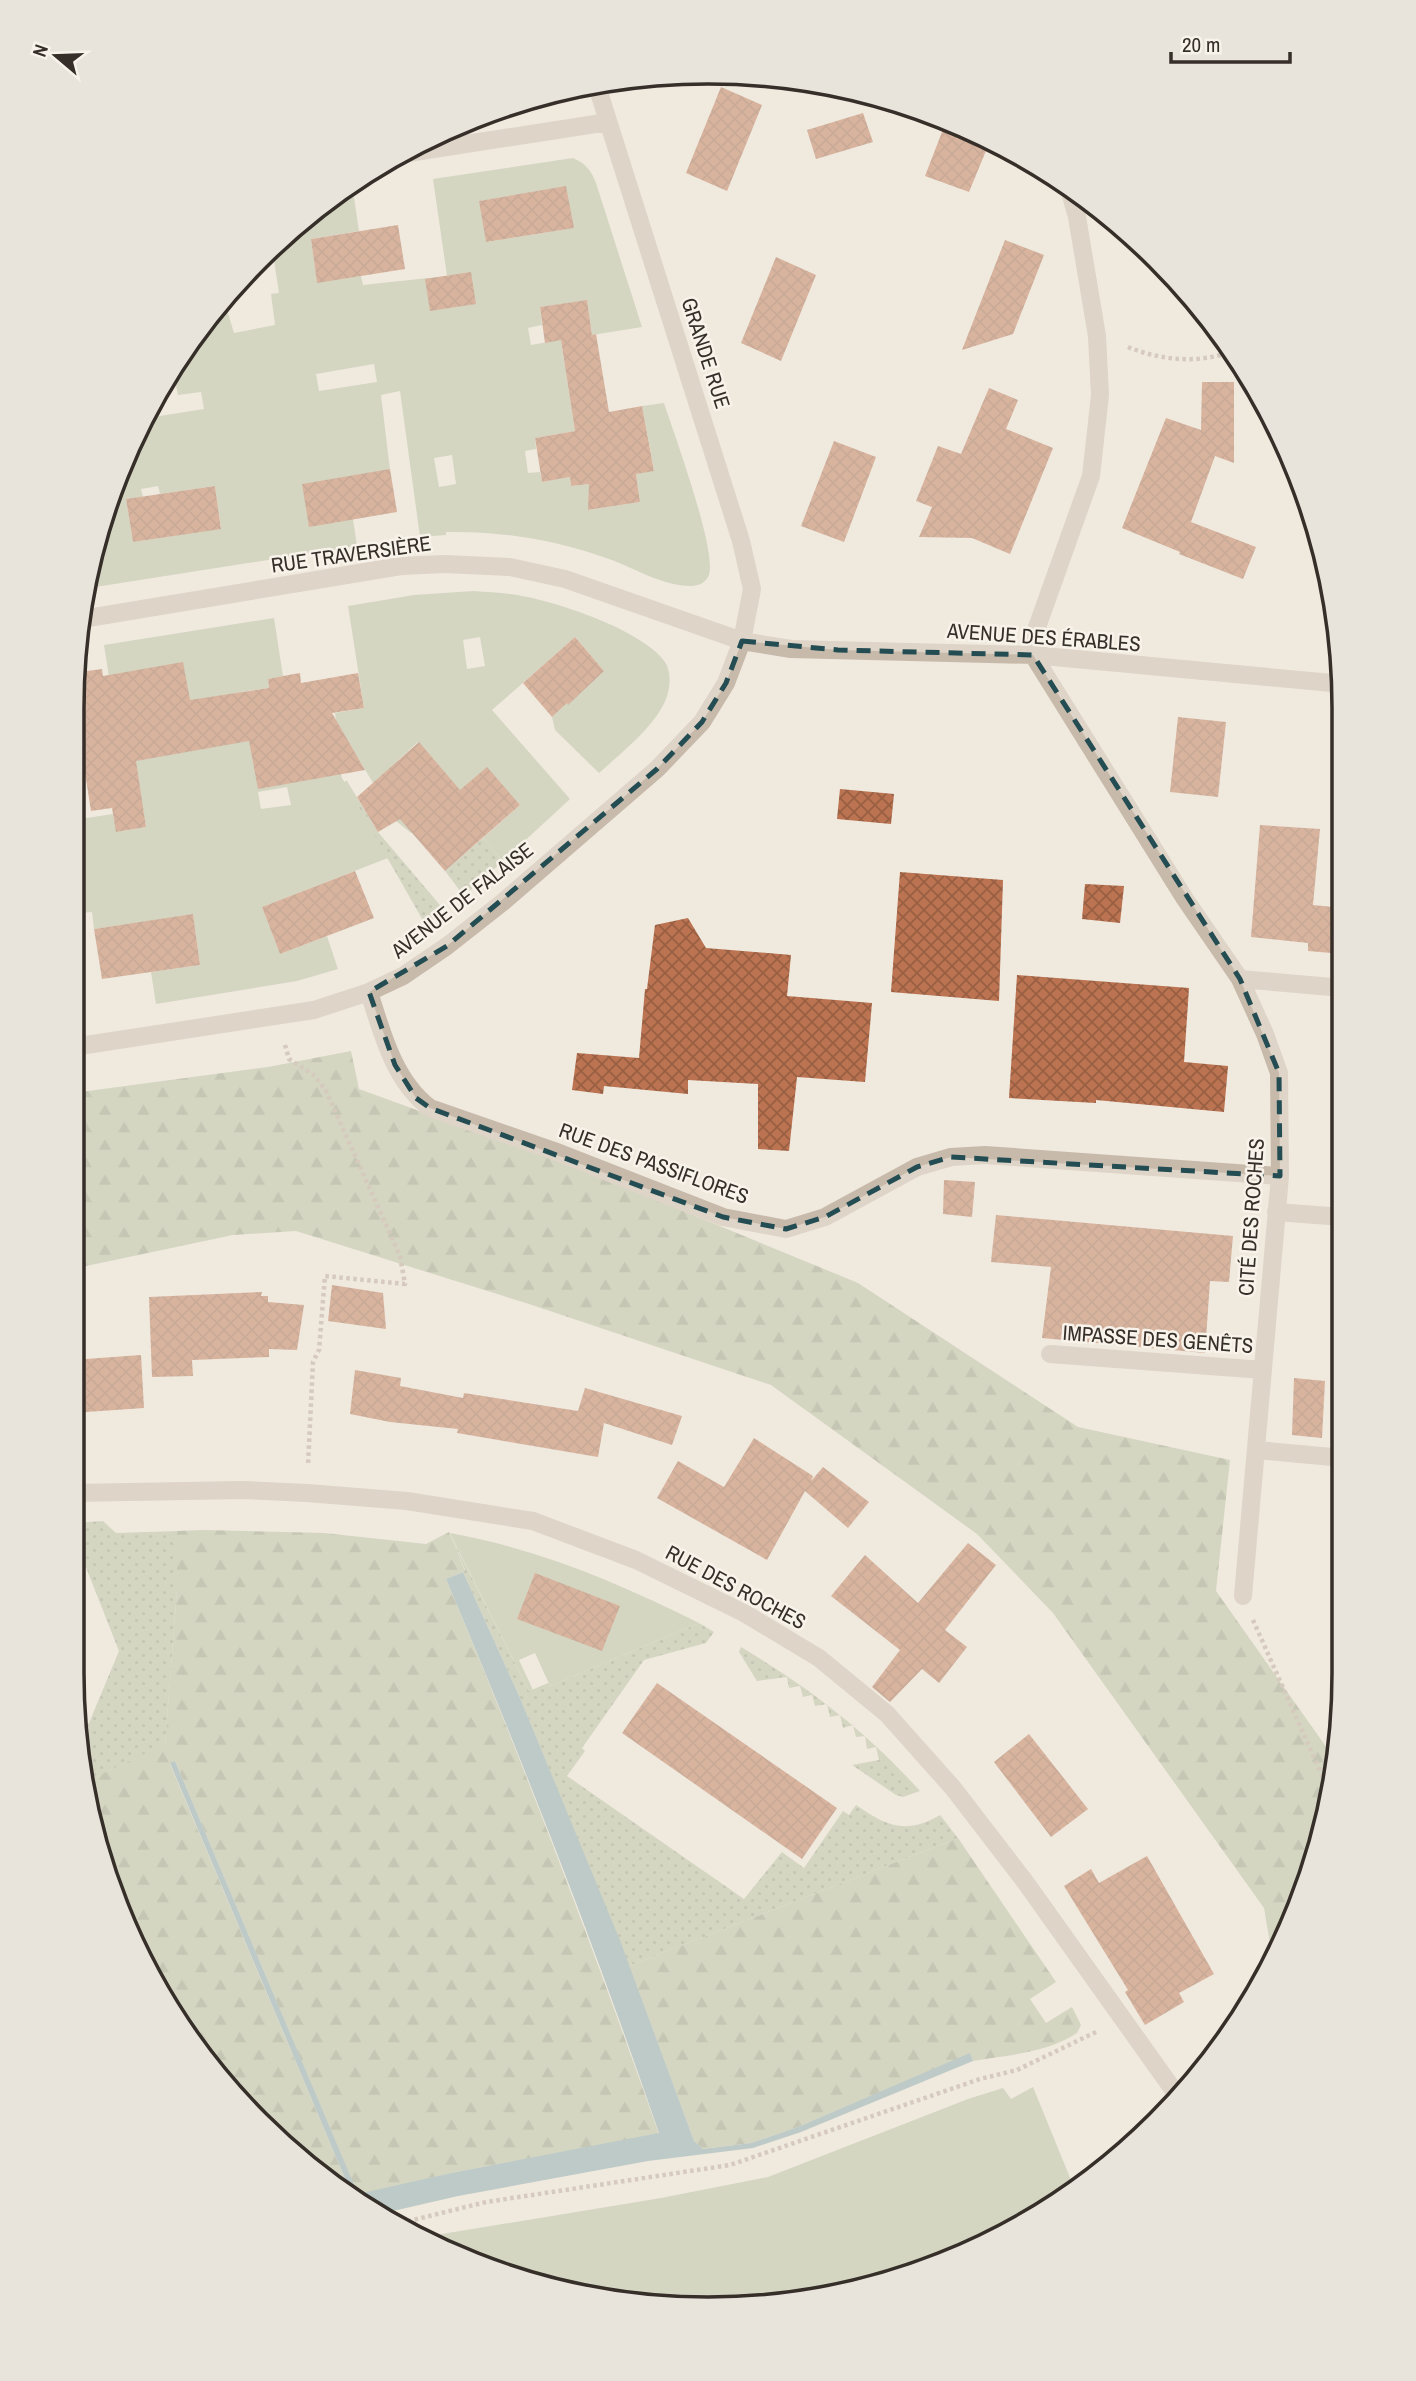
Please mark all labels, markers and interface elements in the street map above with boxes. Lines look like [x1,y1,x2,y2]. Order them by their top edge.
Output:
north arrow [21,21,91,91]
scale bar [1171,21,1290,65]
text: 20 m [1182,30,1220,59]
text: N [26,41,54,60]
street label: GRANDE RUE [674,294,738,412]
street label: RUE TRAVERSIÈRE [269,528,433,580]
street label: AVENUE DES ÉRABLES [945,616,1142,658]
street label: AVENUE DE FALAISE [384,835,539,965]
street label: RUE DES PASSIFLORES [555,1115,753,1211]
street label: CITÉ DES ROCHES [1231,1137,1271,1297]
street label: IMPASSE DES GENÊTS [1062,1318,1254,1360]
street label: RUE DES ROCHES [661,1538,811,1636]

